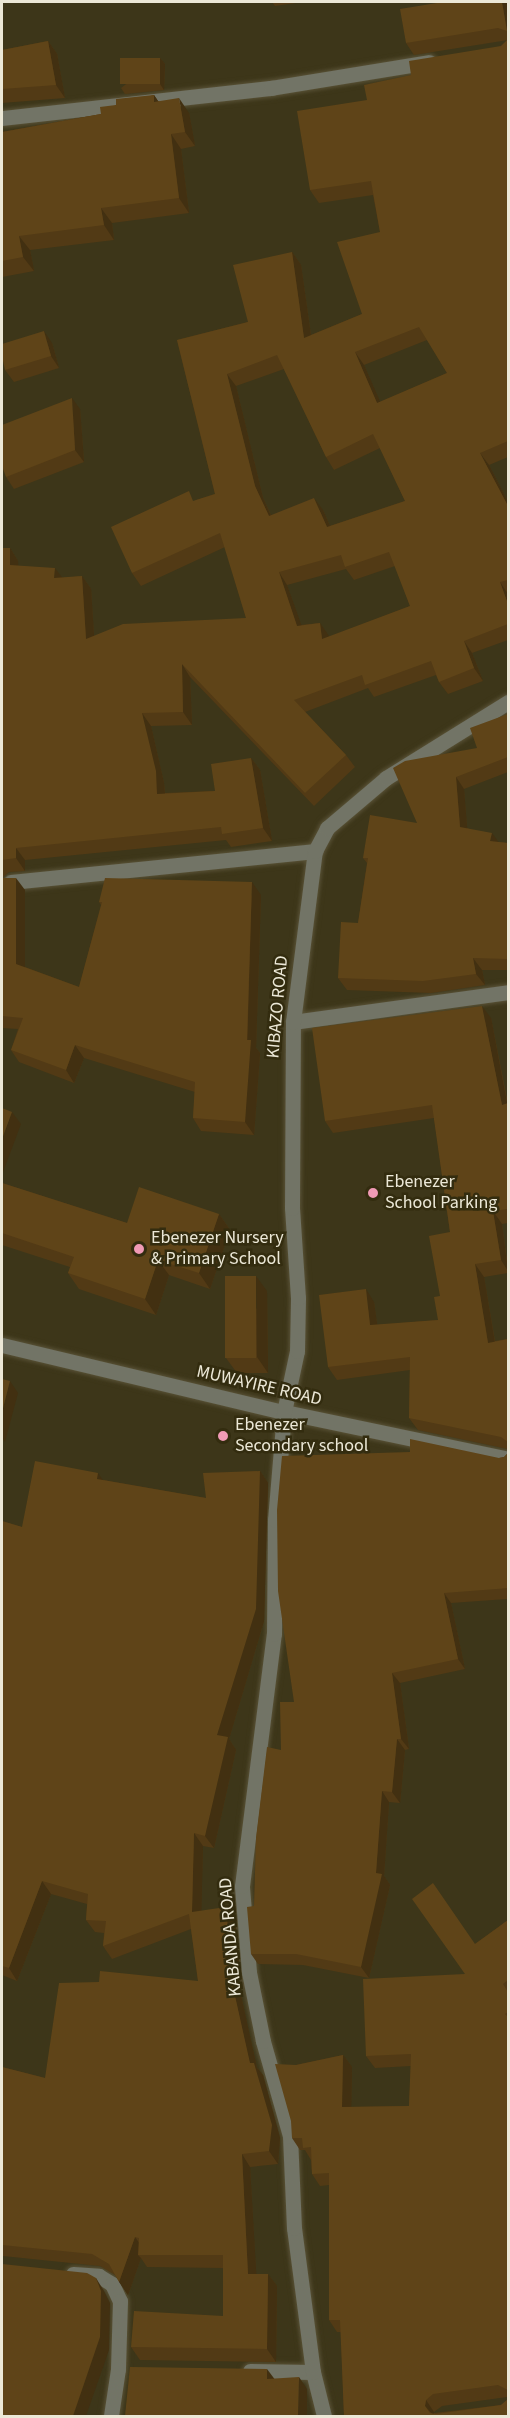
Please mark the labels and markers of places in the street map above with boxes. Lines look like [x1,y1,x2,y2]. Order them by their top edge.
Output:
place label: Ebenezer School Parking [385,1172,497,1214]
marker: Ebenezer School Parking [366,1186,380,1200]
place label: Ebenezer Nursery & Primary School [151,1228,284,1270]
marker: Ebenezer Nursery & Primary School [132,1242,146,1256]
place label: Ebenezer Secondary school [235,1415,368,1458]
marker: Ebenezer Secondary school [216,1429,230,1443]

